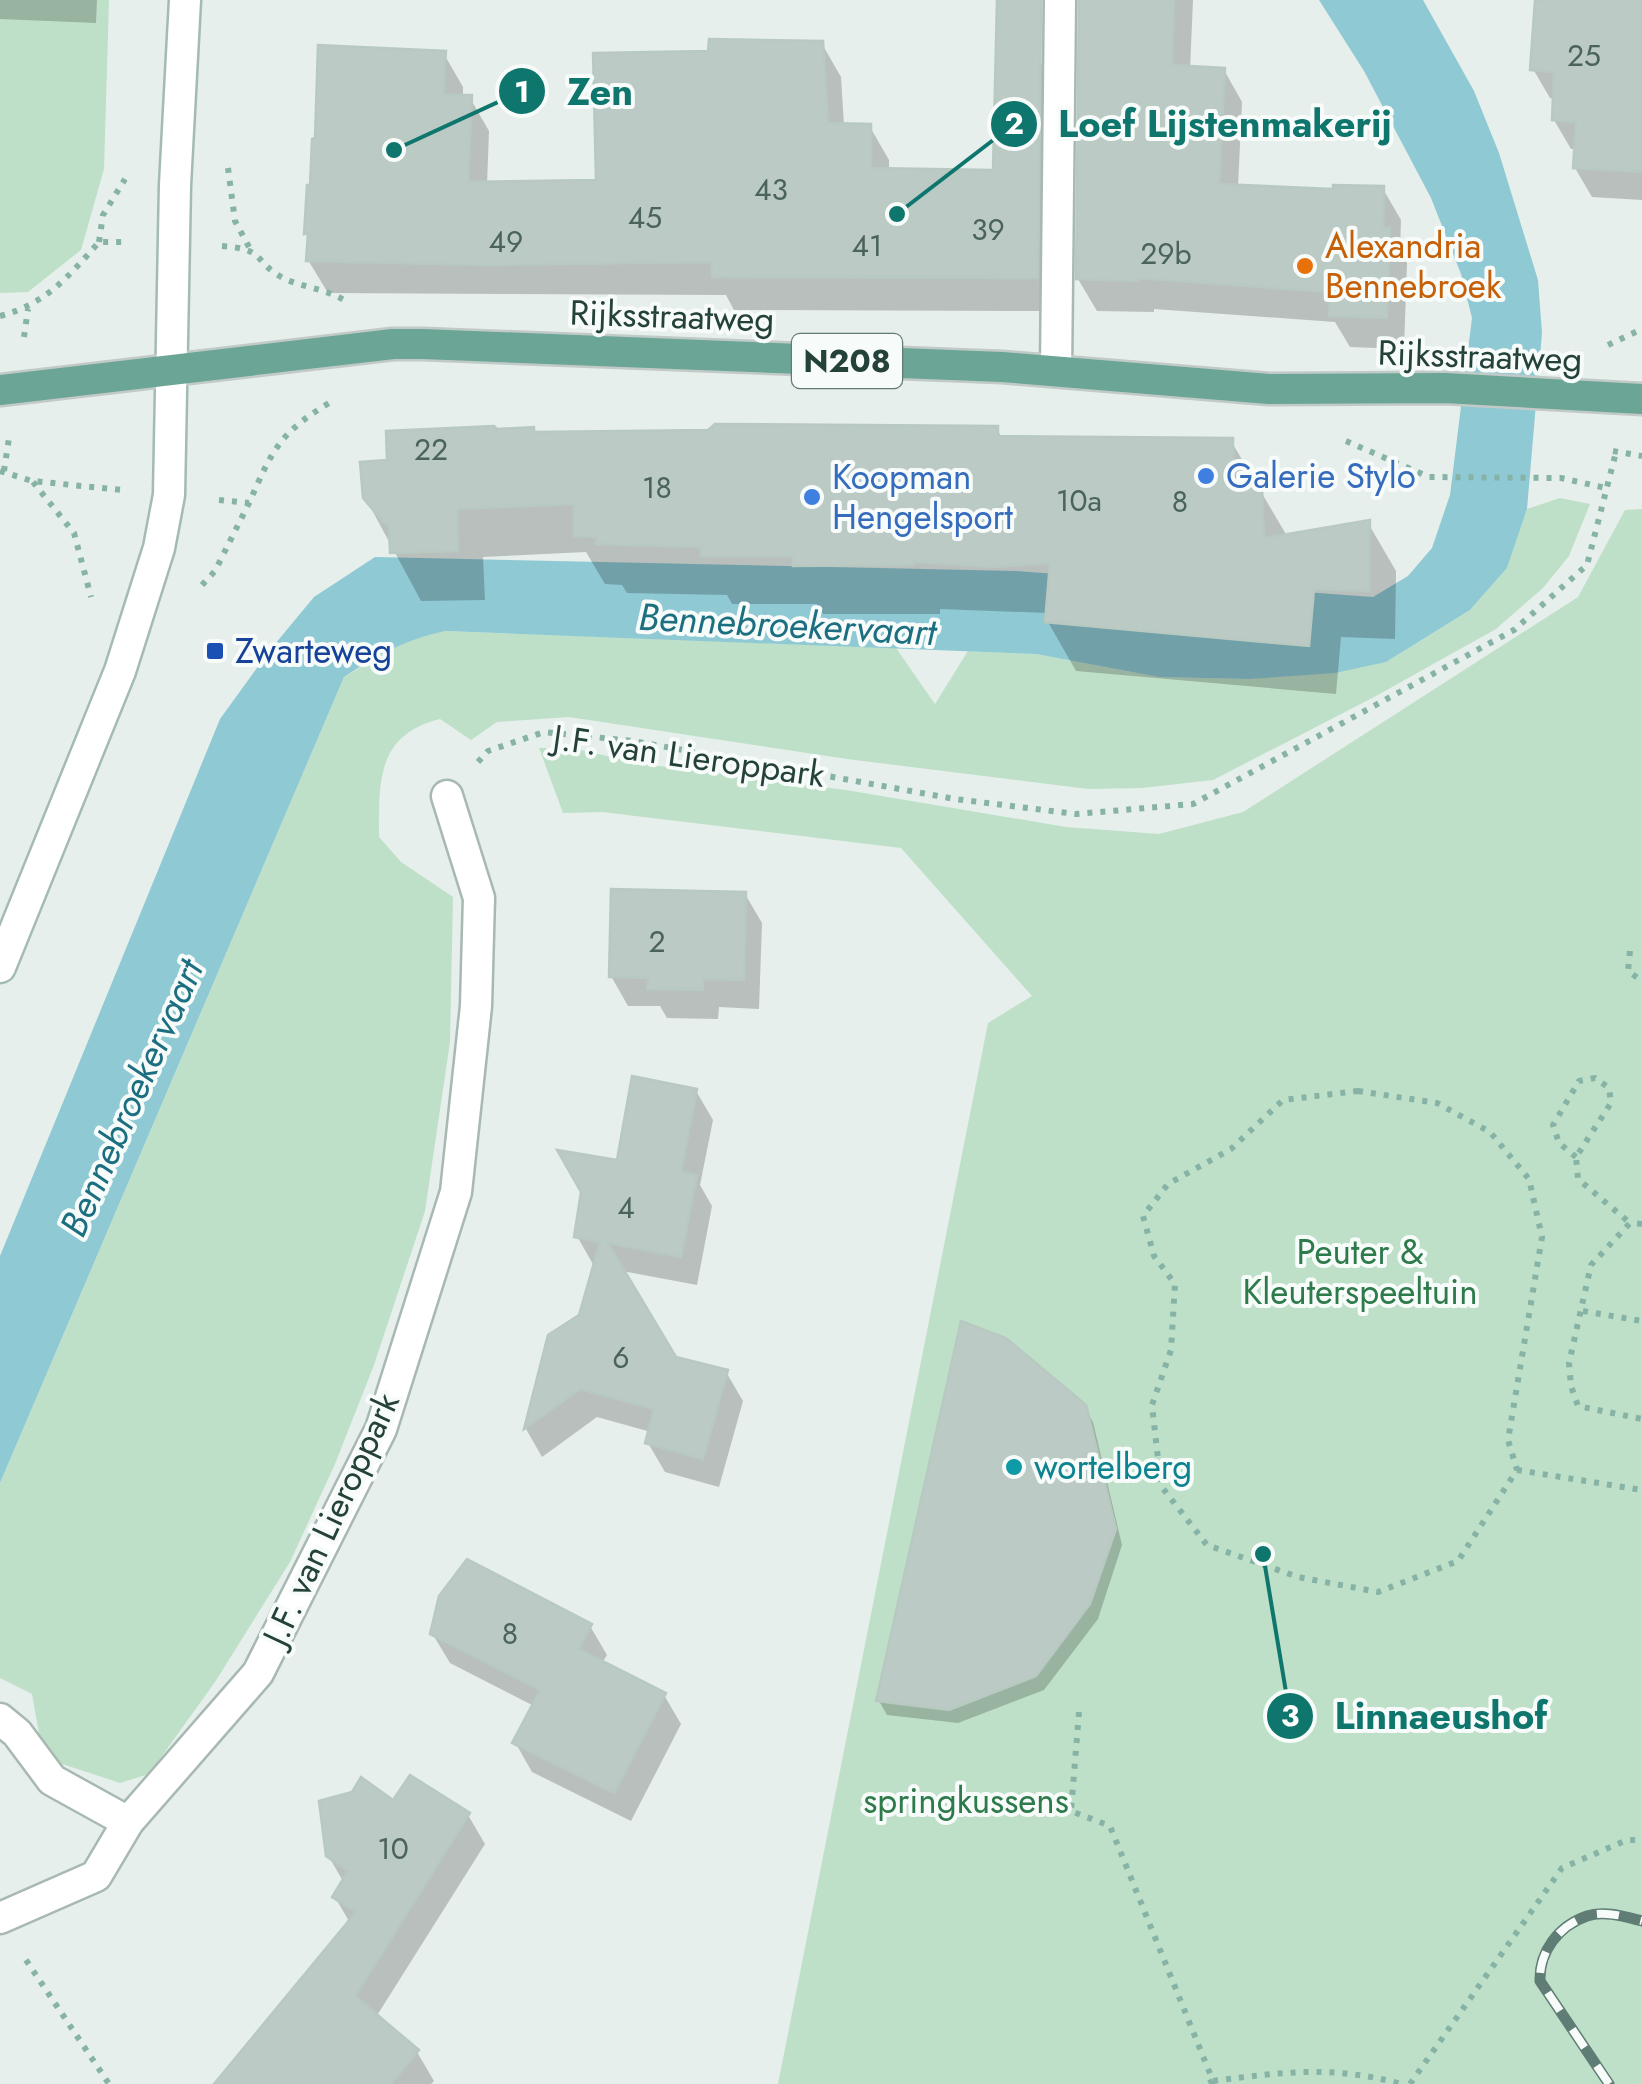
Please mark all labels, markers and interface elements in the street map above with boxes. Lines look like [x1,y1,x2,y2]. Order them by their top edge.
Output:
house number: 25 [1567,34,1601,77]
callout: Zen [497,57,653,125]
text: Zen [567,64,633,119]
text: 1 [514,70,530,113]
callout: Loef Lijstenmakerij [989,90,1412,158]
text: Loef Lijstenmakerij [1058,96,1392,151]
text: 2 [1004,102,1024,145]
house number: 43 [754,168,788,211]
house number: 45 [628,196,662,239]
house number: 39 [971,208,1005,251]
house number: 49 [489,220,523,263]
place label: Alexandria Bennebroek [1325,221,1502,311]
house number: 41 [852,224,883,267]
house number: 29b [1140,232,1192,275]
marker: Alexandria Bennebroek [1294,255,1316,277]
street label: Rijksstraatweg [569,287,775,345]
street label: Rijksstraatweg [1377,327,1583,385]
road number: N208 [792,334,902,388]
house number: 22 [414,428,448,471]
place label: Galerie Stylo [1226,451,1416,501]
place label: Koopman Hengelsport [832,452,1014,542]
marker: Galerie Stylo [1195,465,1217,487]
house number: 18 [642,466,672,509]
house number: 10a [1056,479,1102,522]
house number: 8 [1172,480,1188,523]
marker: Koopman Hengelsport [801,486,823,508]
water label: Bennebroekervaart [637,589,939,659]
place label: Zwarteweg [235,626,392,676]
marker: Zwarteweg [204,640,226,662]
street label: J.F. van Lieroppark [546,712,829,800]
house number: 2 [648,920,666,963]
water label: Bennebroekervaart [45,949,218,1245]
house number: 4 [617,1186,635,1229]
park label: Peuter & Kleuterspeeltuin [1242,1227,1478,1317]
house number: 6 [612,1336,630,1379]
street label: J.F. van Lieroppark [249,1384,412,1657]
place label: wortelberg [1034,1442,1192,1492]
marker: wortelberg [1003,1456,1025,1478]
house number: 8 [502,1612,518,1655]
callout: Linnaeushof [1265,1682,1568,1750]
text: Linnaeushof [1335,1688,1549,1743]
text: 3 [1281,1694,1299,1737]
park label: springkussens [863,1776,1069,1826]
house number: 10 [377,1827,409,1870]

